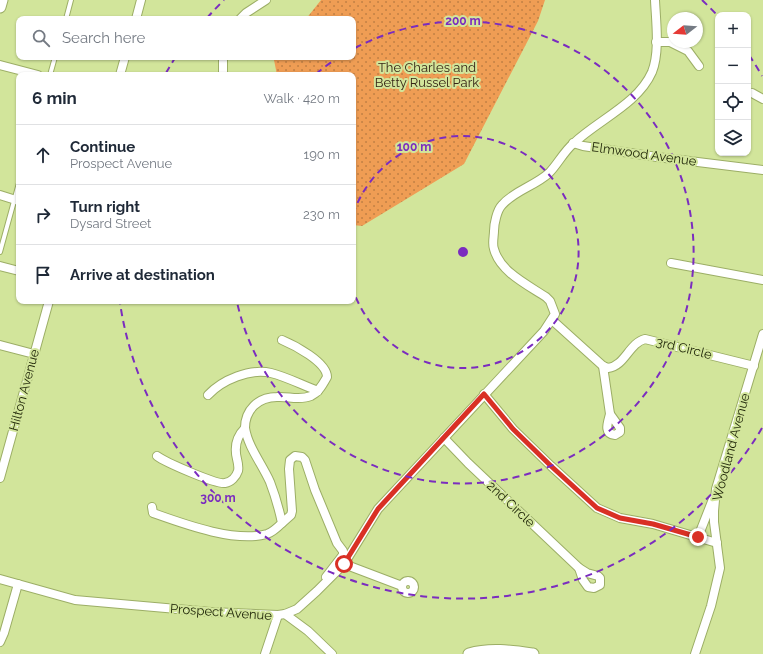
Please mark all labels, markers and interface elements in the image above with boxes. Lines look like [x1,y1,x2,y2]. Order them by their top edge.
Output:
north arrow [667,12,703,48]
map controls [715,12,751,156]
button: + [715,12,751,48]
text: 200 m [445,14,481,28]
search box [16,16,356,60]
icon: search [30,27,52,49]
text: Search here [62,29,145,47]
button: − [715,48,751,84]
park label: The Charles and Betty Russel Park [375,60,479,90]
button: locate [715,84,751,120]
text: 6 min [32,88,77,108]
text: Walk · 420 m [263,91,340,106]
button: layers [715,120,751,156]
text: Continue [70,138,135,156]
street label: Elmwood Avenue [591,139,698,169]
text: 100 m [397,140,431,154]
icon: ahead [32,144,54,166]
text: 190 m [304,147,340,162]
text: Prospect Avenue [70,156,172,171]
text: Turn right [70,198,140,216]
icon: right [32,204,54,226]
text: 230 m [303,207,340,222]
text: Dysard Street [70,216,151,231]
centre of rings [456,245,470,259]
icon: arrive [32,264,54,286]
text: Arrive at destination [70,266,215,284]
street label: 3rd Circle [654,334,714,362]
street label: Hilton Avenue [6,347,42,433]
street label: Woodland Avenue [709,391,753,503]
street label: 2nd Circle [484,478,538,530]
text: 300 m [200,491,236,505]
route end [689,528,707,546]
route start [335,555,353,573]
street label: Prospect Avenue [170,601,273,623]

